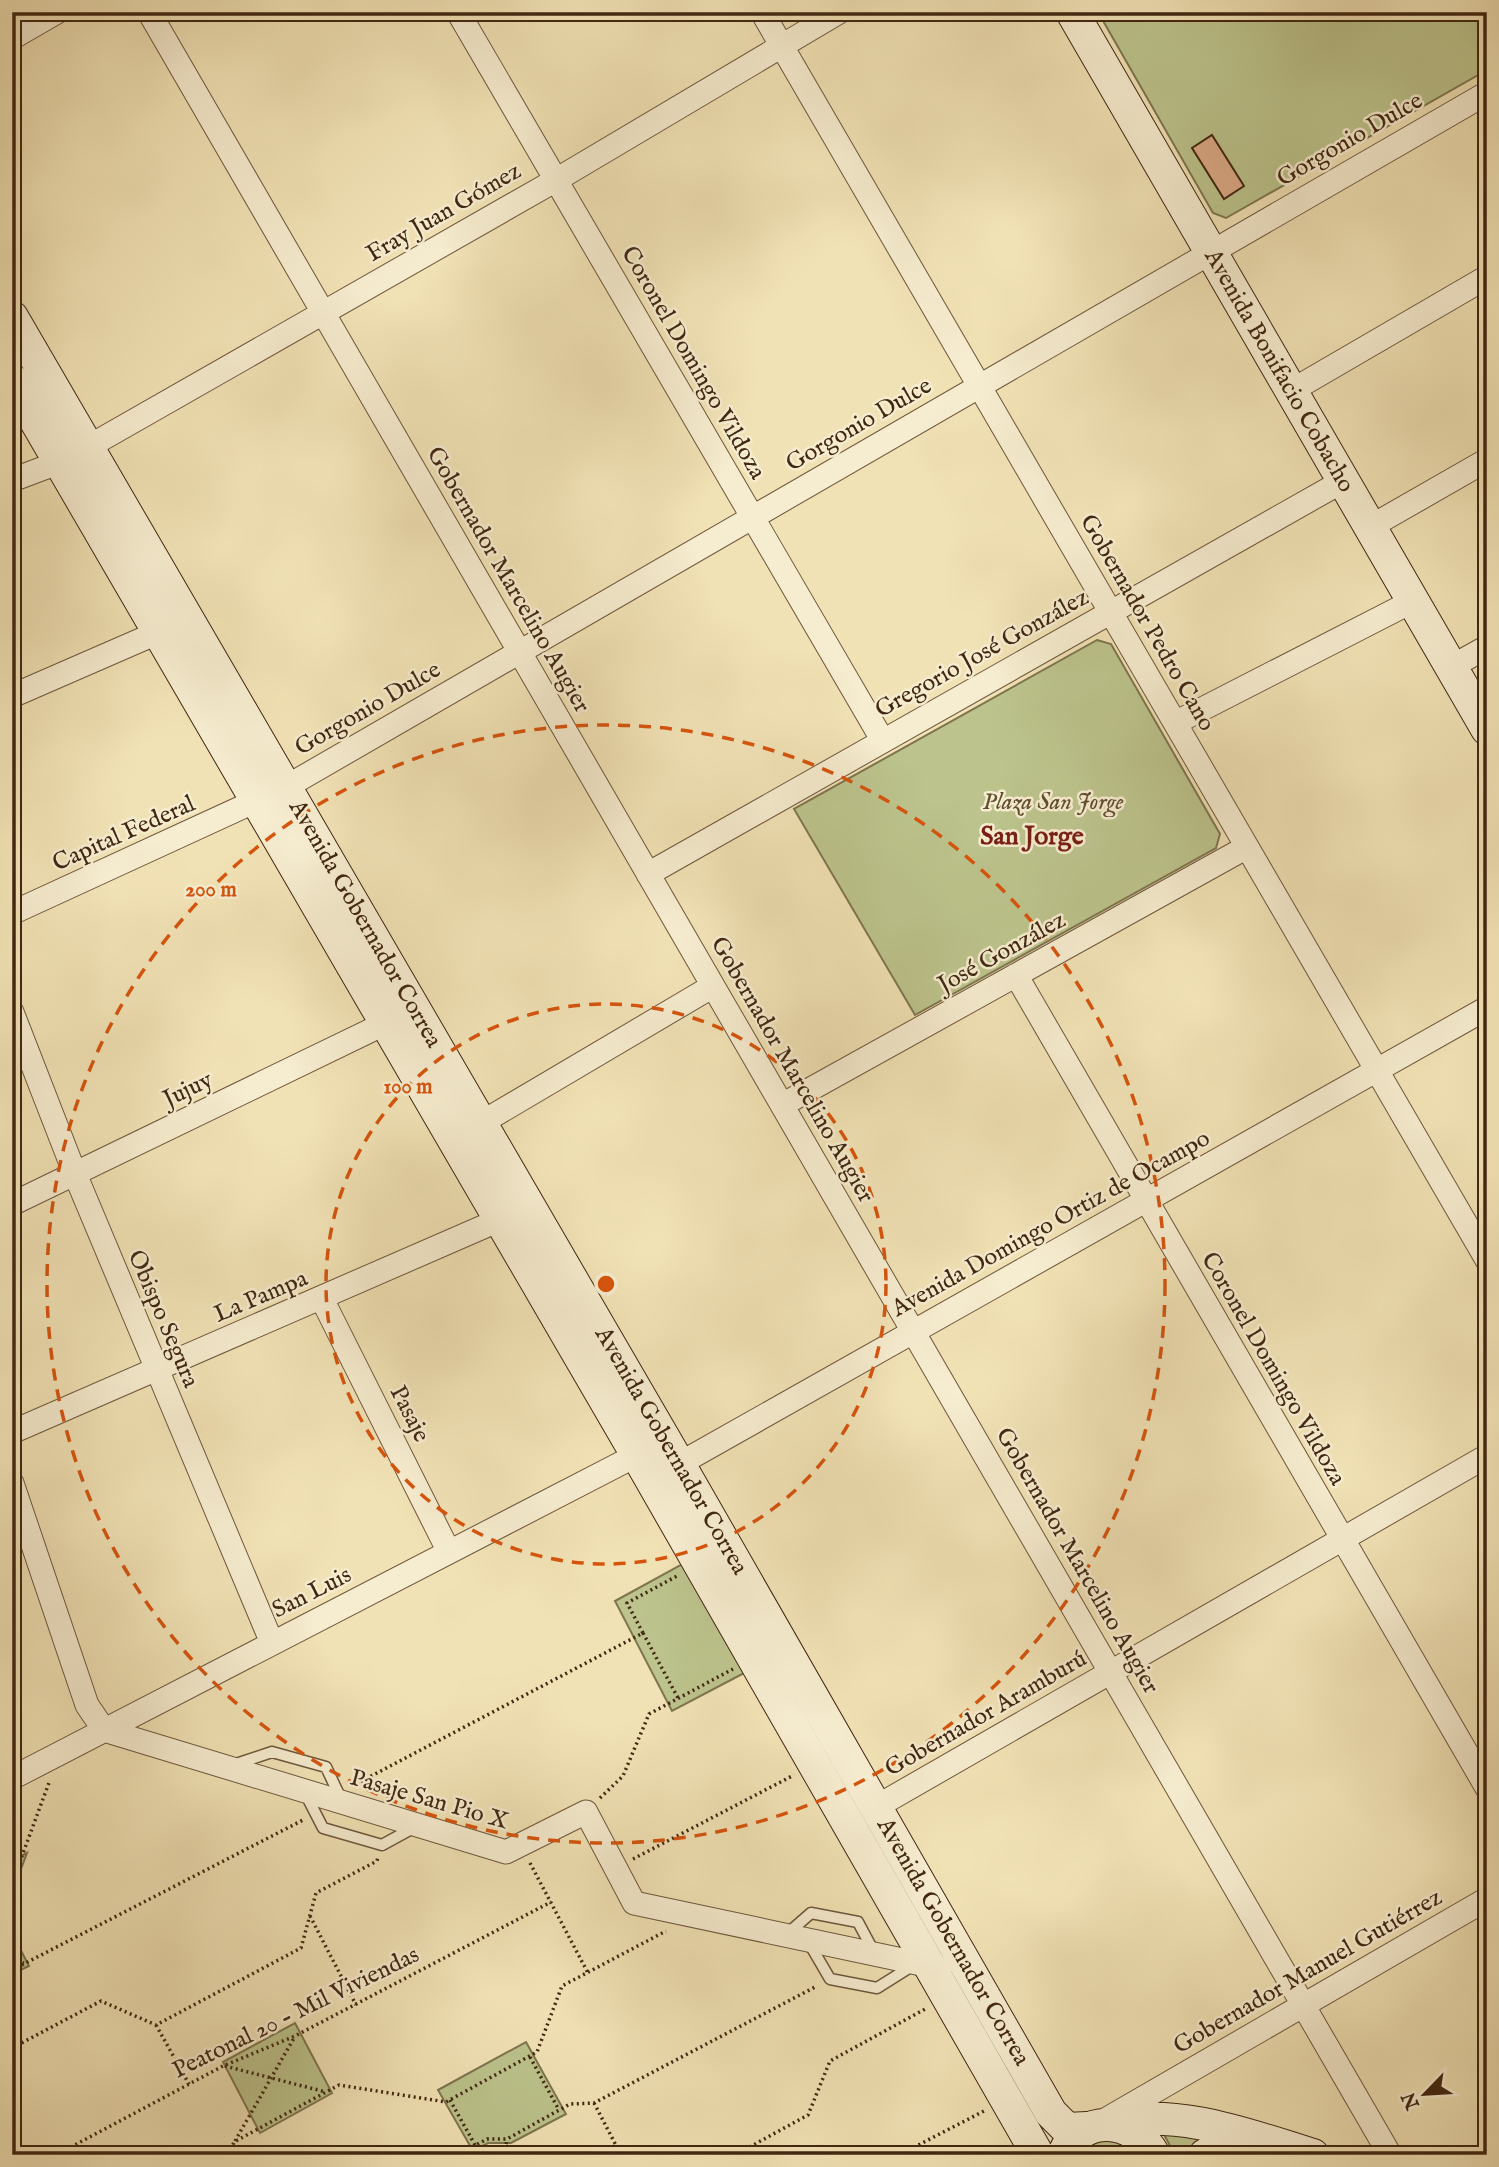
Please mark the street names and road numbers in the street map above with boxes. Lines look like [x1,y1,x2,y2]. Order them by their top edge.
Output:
street label: Gorgonio Dulce [1272,86,1428,194]
street label: Fray Juan Gómez [361,156,527,270]
street label: Coronel Domingo Vildoza [614,241,773,486]
street label: Avenida Bonifacio Cobacho [1196,243,1361,498]
street label: Gorgonio Dulce [781,371,937,479]
street label: Gobernador Marcelino Augier [419,441,597,719]
street label: Gobernador Pedro Cano [1072,509,1222,737]
street label: Gregorio José González [870,582,1094,726]
street label: Gorgonio Dulce [290,655,446,763]
street label: Capital Federal [48,789,201,879]
street label: Avenida Gobernador Correa [281,794,449,1054]
street label: José González [930,905,1071,1002]
street label: Gobernador Marcelino Augier [703,931,881,1209]
street label: Jujuy [155,1065,218,1117]
street label: Avenida Domingo Ortiz de Ocampo [885,1123,1216,1325]
street label: Obispo Segura [120,1245,206,1393]
street label: Coronel Domingo Vildoza [1194,1247,1353,1492]
street label: La Pampa [210,1263,313,1331]
street label: Avenida Gobernador Correa [587,1321,755,1581]
street label: Pasaje [382,1380,436,1448]
street label: Gobernador Marcelino Augier [988,1422,1166,1700]
street label: San Luis [267,1560,357,1626]
street label: Gobernador Aramburú [880,1644,1092,1784]
street label: Pasaje San Pio X [346,1763,512,1838]
street label: Avenida Gobernador Correa [869,1812,1037,2072]
street label: Gobernador Manuel Gutiérrez [1168,1882,1448,2062]
street label: Peatonal 20 - Mil Viviendas [168,1940,424,2086]

